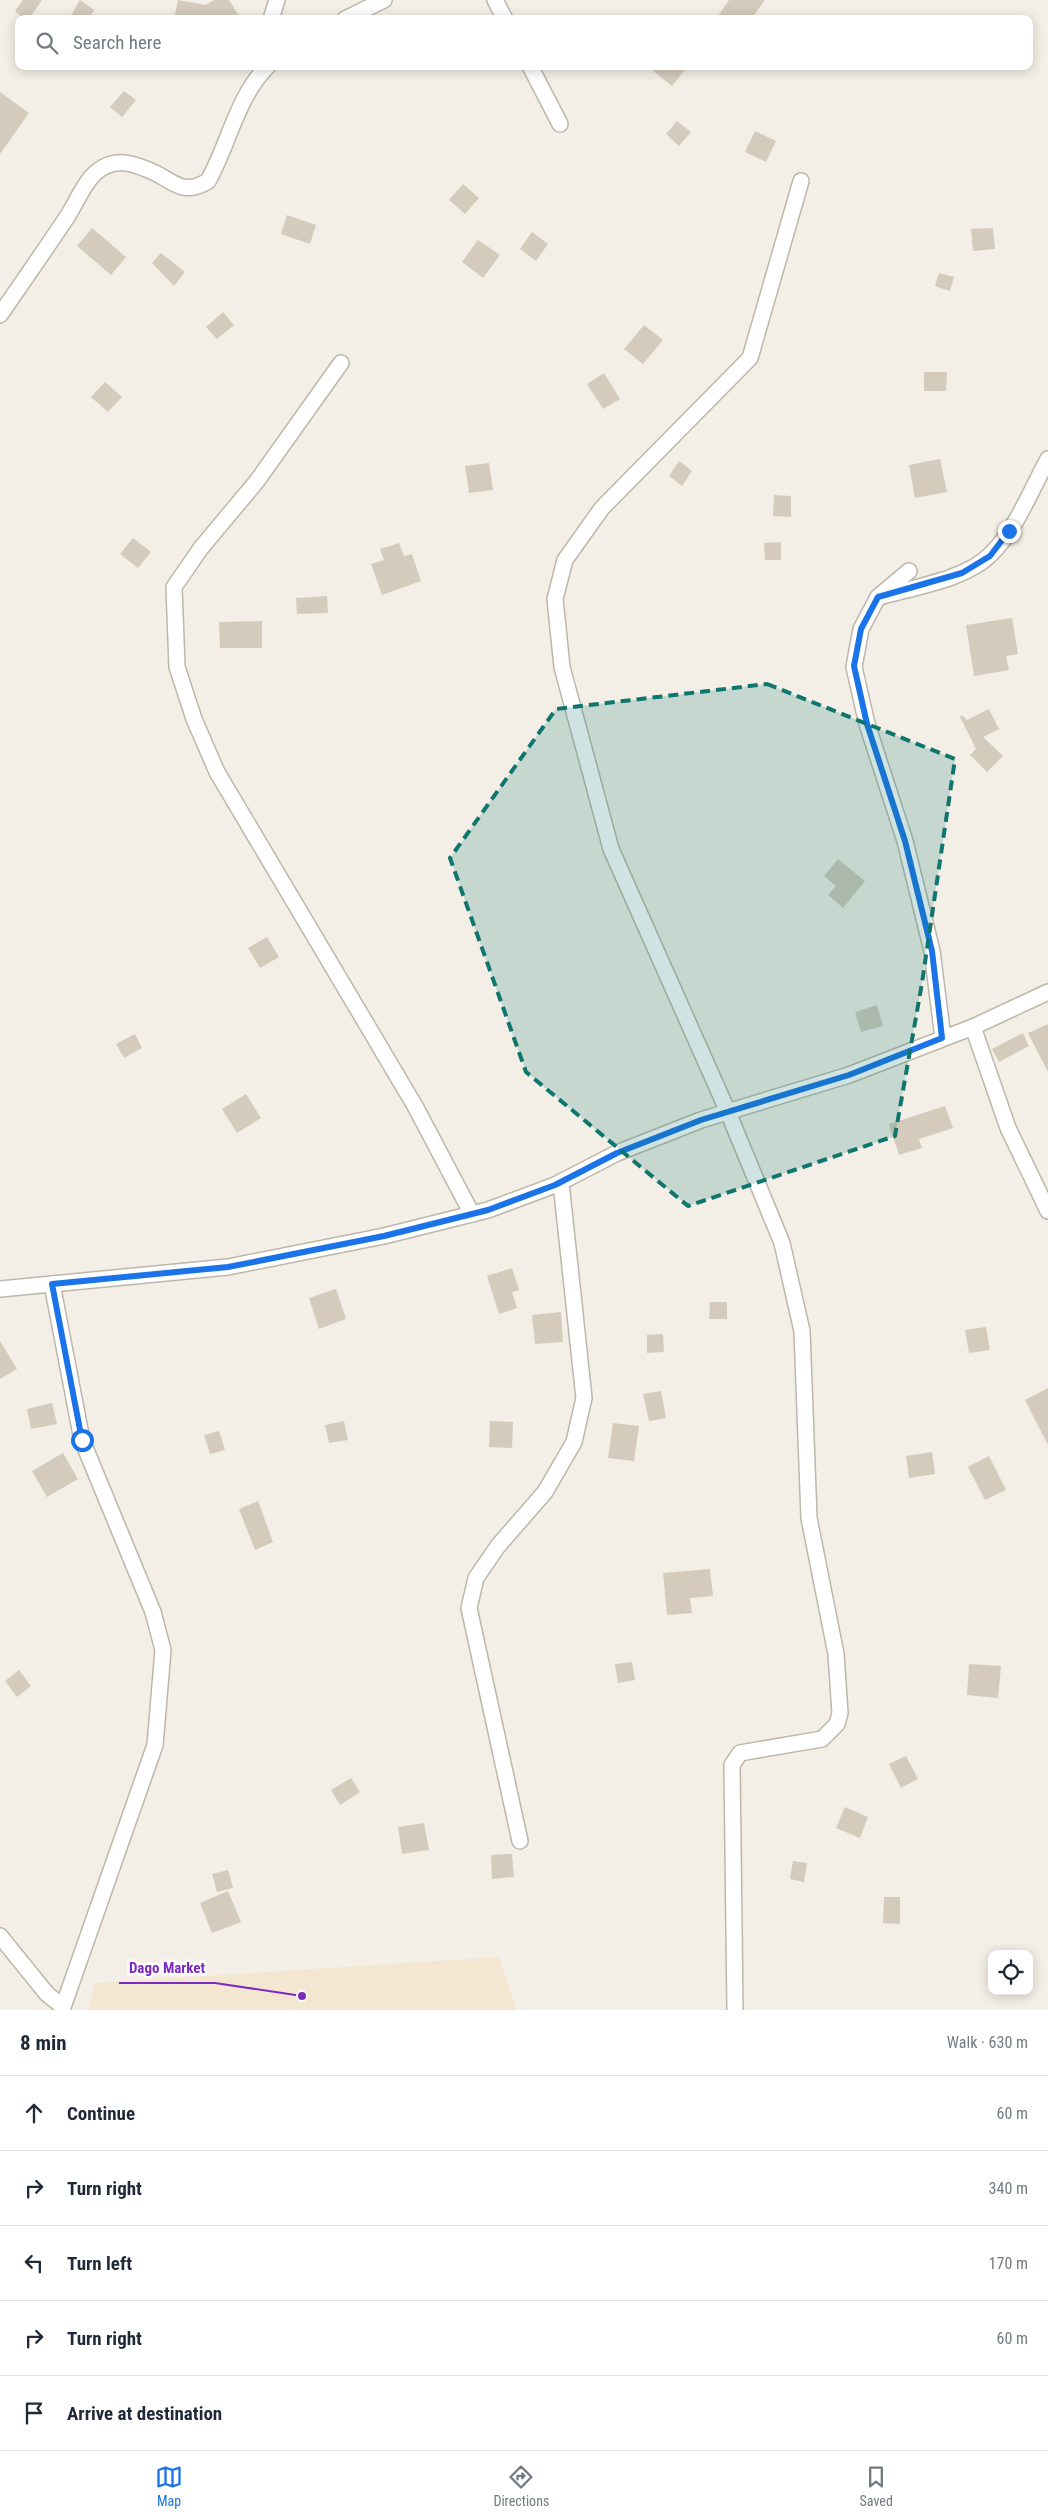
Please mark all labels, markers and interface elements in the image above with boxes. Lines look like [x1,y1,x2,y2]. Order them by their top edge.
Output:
search box [15,15,1033,70]
icon: search [33,29,61,57]
text: Search here [73,31,161,54]
route end [998,520,1021,543]
route start [71,1429,94,1452]
map controls [988,1950,1033,1995]
button: locate [988,1950,1033,1995]
callout: Dago Market [119,1953,215,1983]
text: Dago Market [129,1959,206,1977]
text: 8 min [20,2031,67,2055]
text: Walk · 630 m [947,2033,1028,2052]
icon: ahead [20,2099,48,2127]
text: Continue [67,2102,135,2125]
text: 60 m [996,2104,1028,2123]
icon: right [20,2174,48,2202]
text: Turn right [67,2177,142,2200]
text: 340 m [989,2179,1028,2198]
icon: left [20,2249,48,2277]
text: Turn left [67,2252,132,2275]
text: 170 m [989,2254,1028,2273]
icon: right [20,2324,48,2352]
text: Turn right [67,2327,142,2350]
text: 60 m [996,2329,1028,2348]
icon: arrive [20,2399,48,2427]
text: Arrive at destination [67,2402,222,2425]
tab: Map [155,2463,183,2509]
tab: Directions [493,2463,549,2509]
tab: Saved [860,2463,893,2509]

